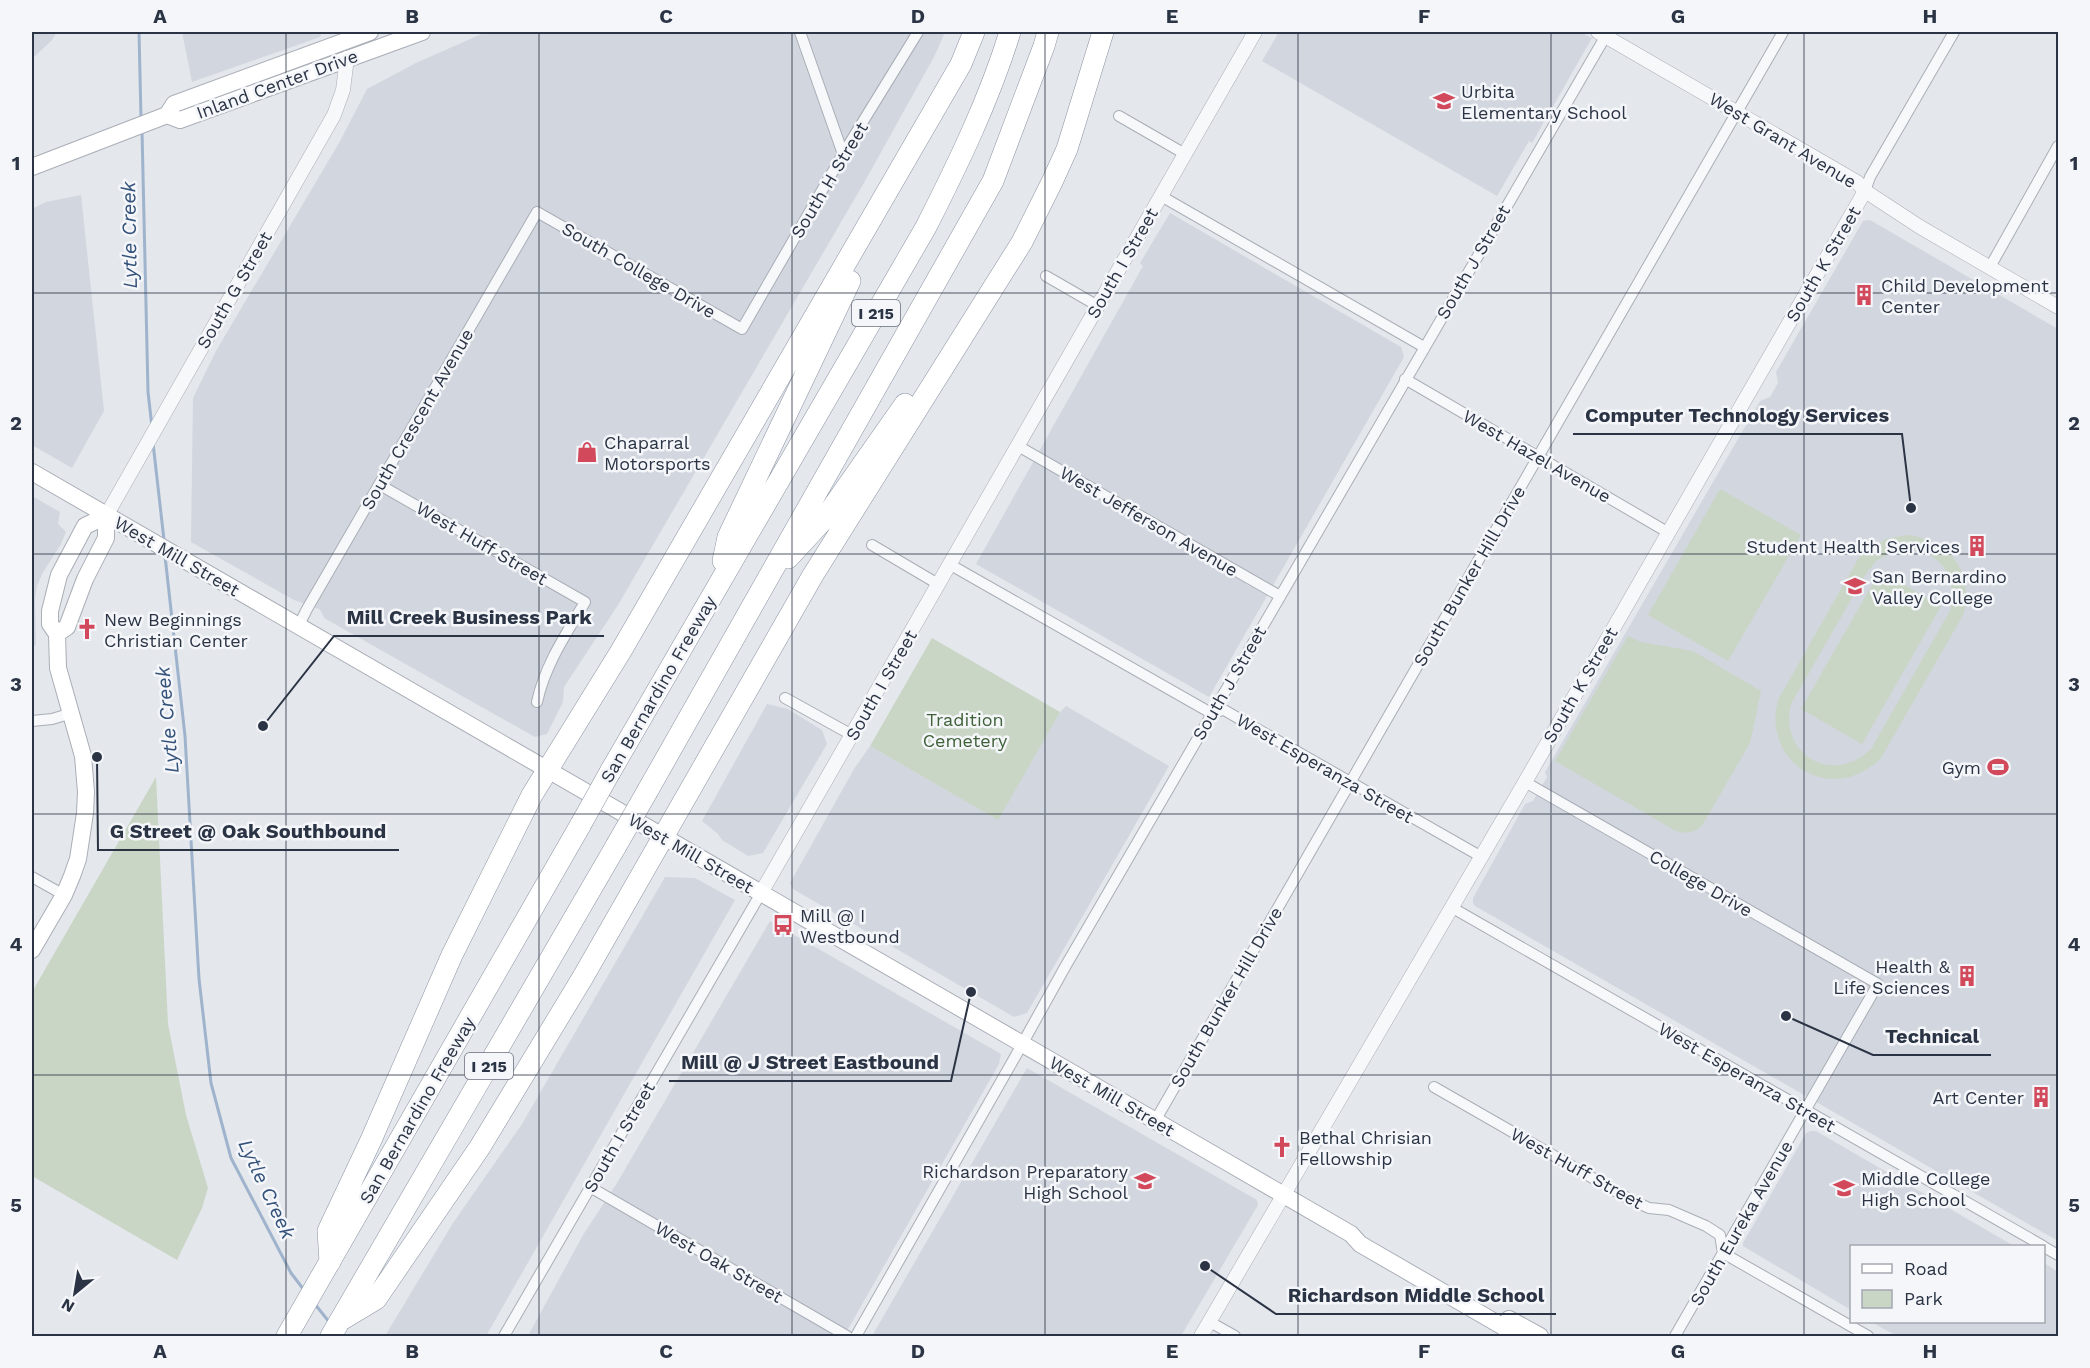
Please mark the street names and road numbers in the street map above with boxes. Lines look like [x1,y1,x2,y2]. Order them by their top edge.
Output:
street label: Inland Center Drive [193,45,361,123]
street label: West Grant Avenue [1706,88,1860,192]
street label: South H Street [786,118,872,242]
street label: South J Street [1432,201,1514,323]
street label: South K Street [1781,202,1865,326]
street label: South I Street [1082,204,1162,322]
street label: South College Drive [559,217,719,323]
street label: South G Street [192,227,276,352]
road number: I 215 [852,300,900,326]
street label: South Crescent Avenue [356,325,478,513]
street label: West Hazel Avenue [1459,405,1615,507]
street label: West Jefferson Avenue [1056,461,1242,581]
street label: South Bunker Hill Drive [1409,482,1529,670]
street label: West Huff Street [413,497,552,589]
street label: West Mill Street [111,512,244,601]
street label: San Bernardino Freeway [596,591,721,786]
street label: South J Street [1188,622,1270,744]
street label: South K Street [1538,623,1622,747]
street label: South I Street [841,626,921,744]
street label: West Esperanza Street [1233,709,1418,828]
street label: West Mill Street [625,809,758,898]
street label: College Drive [1646,845,1756,921]
street label: South Bunker Hill Drive [1166,903,1286,1091]
street label: San Bernardino Freeway [355,1012,480,1207]
street label: West Esperanza Street [1655,1018,1840,1137]
street label: West Mill Street [1046,1052,1179,1141]
road number: I 215 [465,1053,513,1079]
street label: South I Street [579,1078,659,1196]
street label: West Huff Street [1507,1123,1647,1213]
street label: South Eureka Avenue [1685,1137,1797,1309]
street label: West Oak Street [651,1217,787,1307]

